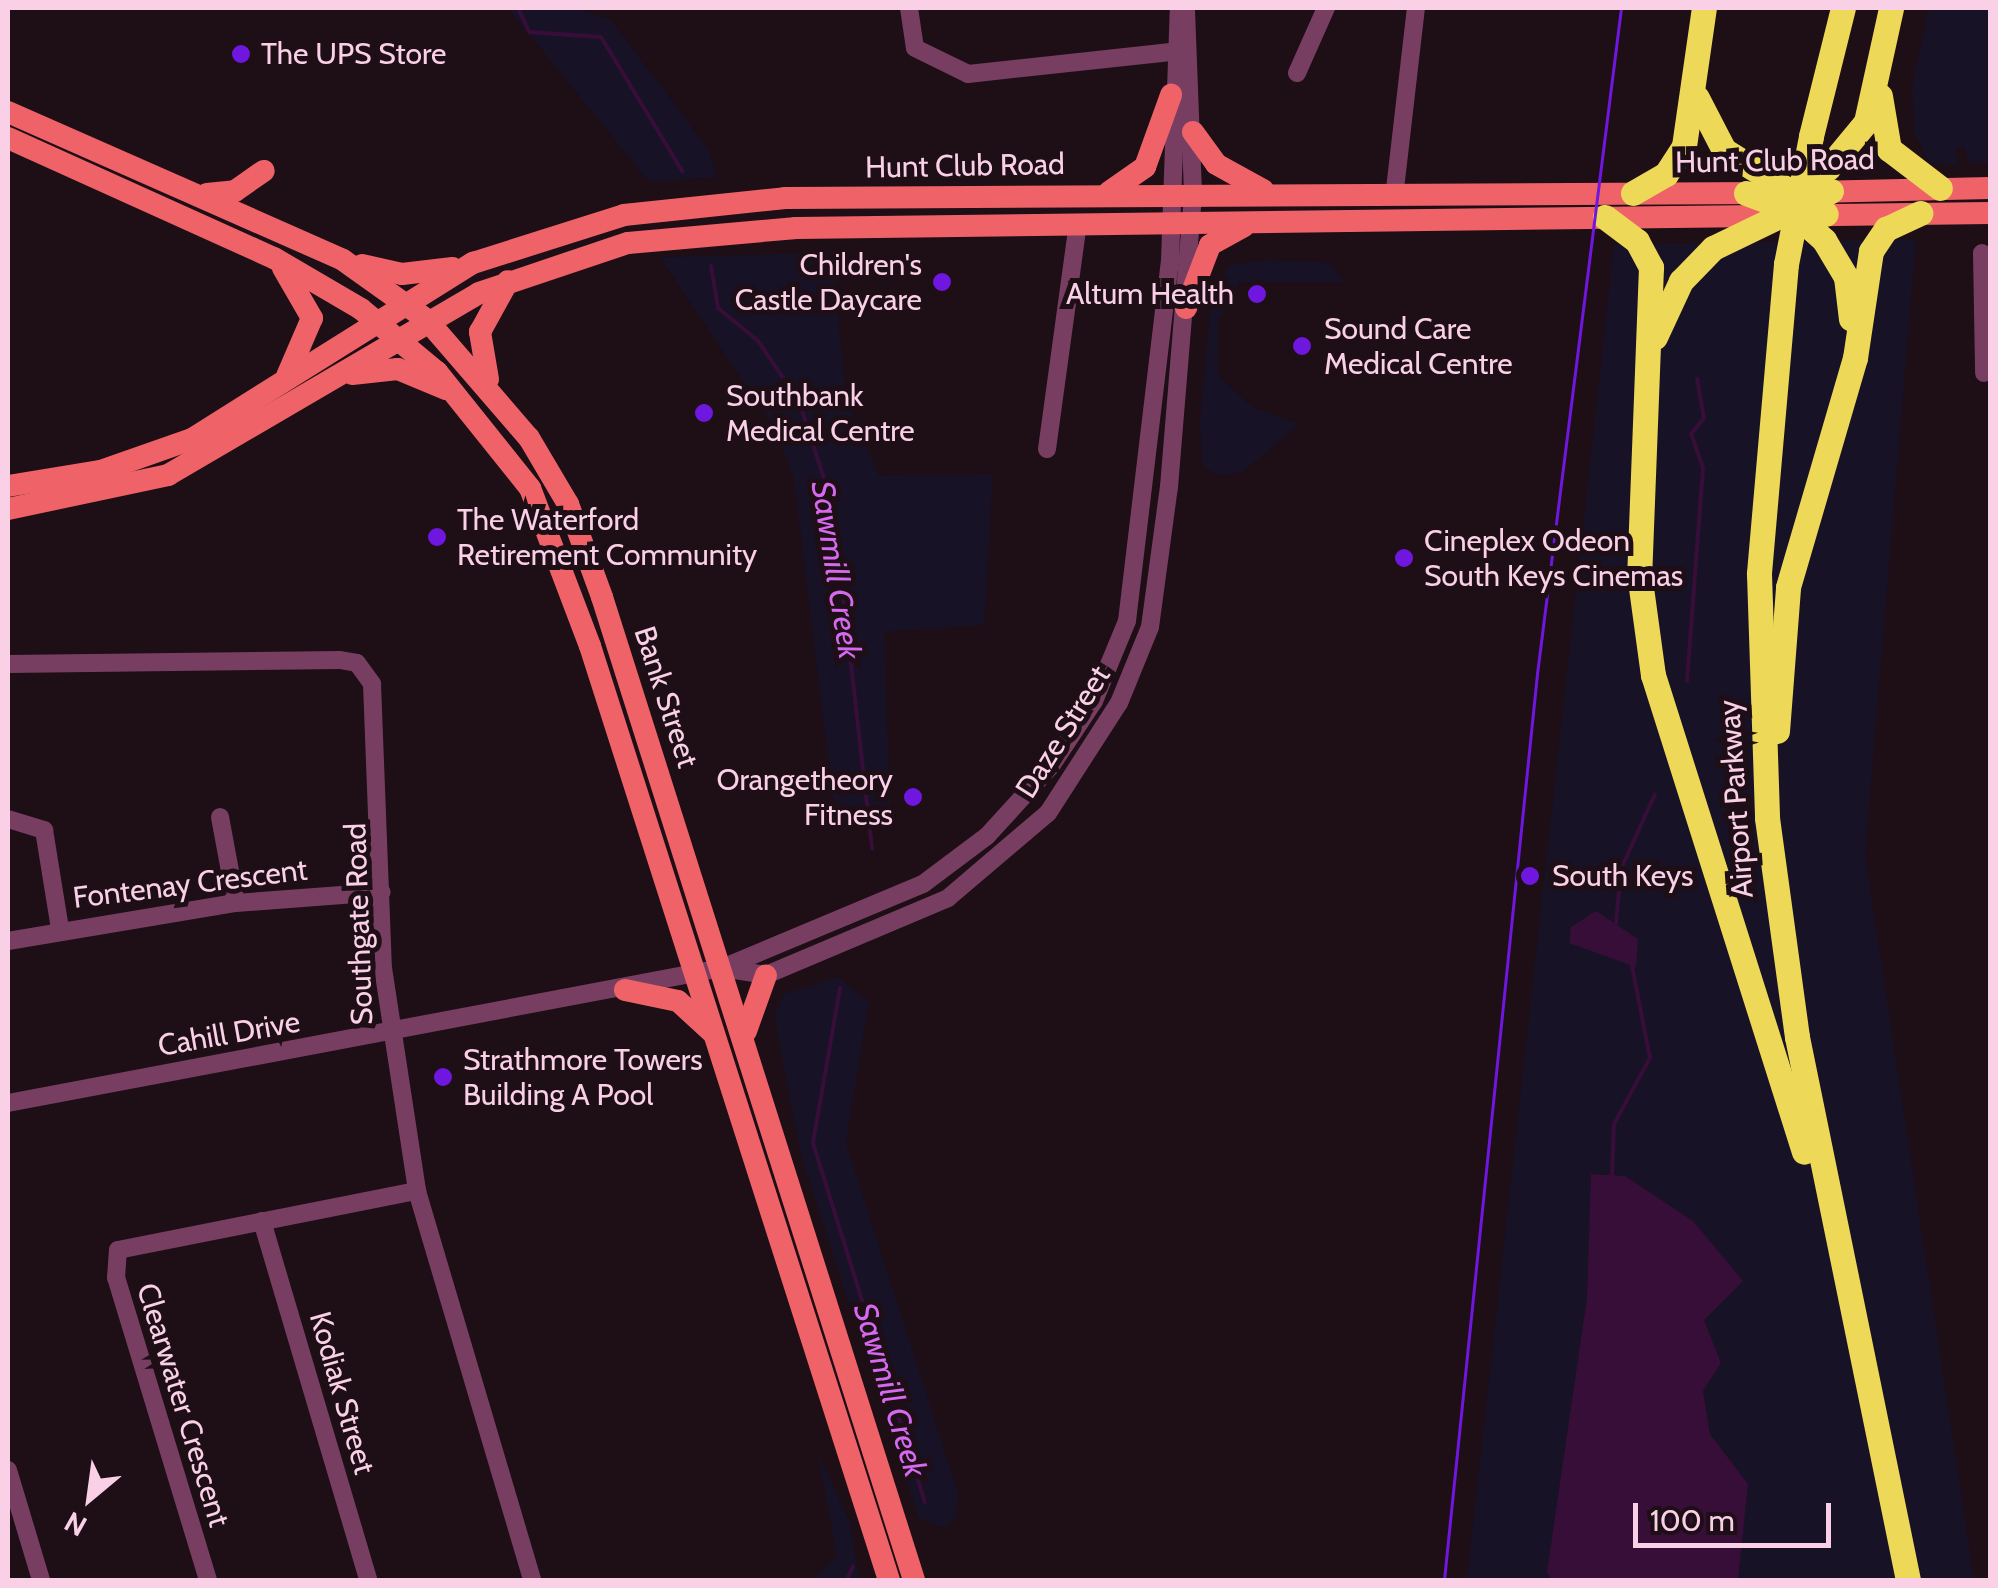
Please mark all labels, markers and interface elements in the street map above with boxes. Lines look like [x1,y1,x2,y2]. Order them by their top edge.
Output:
place label: The UPS Store [261,36,446,72]
marker: The UPS Store [230,43,252,65]
street label: Hunt Club Road [1675,141,1875,181]
street label: Hunt Club Road [865,146,1065,186]
place label: Children's Castle Daycare [735,247,922,318]
marker: Children's Castle Daycare [931,271,953,293]
place label: Altum Health [1066,276,1234,312]
marker: Altum Health [1244,281,1270,307]
place label: Sound Care Medical Centre [1324,311,1513,382]
marker: Sound Care Medical Centre [1289,333,1315,359]
place label: Southbank Medical Centre [726,378,915,448]
marker: Southbank Medical Centre [691,400,717,426]
water label: Sawmill Creek [803,478,869,662]
place label: The Waterford Retirement Community [457,502,757,572]
place label: Cineplex Odeon South Keys Cinemas [1424,523,1683,594]
marker: The Waterford Retirement Community [426,526,448,548]
marker: Cineplex Odeon South Keys Cinemas [1393,547,1415,569]
street label: Bank Street [626,622,706,772]
street label: Daze Street [1008,659,1118,805]
street label: Airport Parkway [1711,699,1761,899]
place label: Orangetheory Fitness [717,762,893,832]
marker: Orangetheory Fitness [902,786,924,808]
street label: Southgate Road [337,822,381,1026]
street label: Fontenay Crescent [71,852,309,916]
place label: South Keys [1552,858,1693,894]
marker: South Keys [1517,863,1543,889]
street label: Cahill Drive [155,1004,303,1064]
place label: Strathmore Towers Building A Pool [463,1042,703,1112]
marker: Strathmore Towers Building A Pool [432,1066,454,1088]
street label: Clearwater Crescent [129,1279,237,1531]
water label: Sawmill Creek [845,1298,935,1482]
street label: Kodiak Street [302,1308,382,1478]
north arrow [40,1448,140,1548]
scale bar [1638,1483,1836,1545]
text: 100 m [1650,1502,1735,1539]
text: N [59,1505,92,1544]

